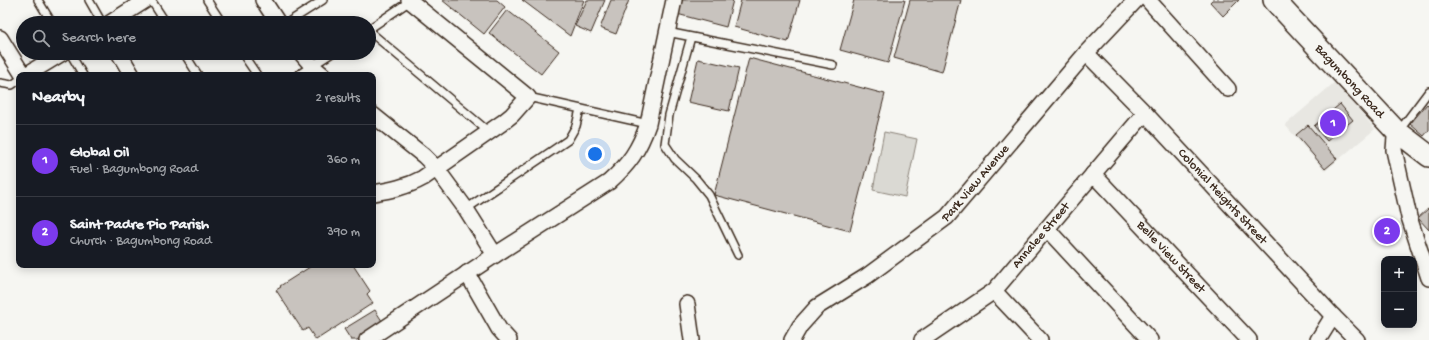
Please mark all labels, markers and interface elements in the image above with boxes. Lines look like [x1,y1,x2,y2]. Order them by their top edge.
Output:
search box [16,16,376,60]
icon: search [30,27,52,49]
text: Search here [62,29,136,47]
street label: Bagumbong Road [1311,41,1389,122]
text: Nearby [32,88,85,108]
text: 2 results [315,91,360,106]
pin: 1 [1320,108,1346,138]
street label: Park View Avenue [938,141,1013,226]
text: Global Oil [70,144,129,162]
your location [585,144,605,164]
street label: Colonial Heights Street [1174,146,1271,249]
text: 1 [42,153,48,168]
text: 360 m [327,153,360,168]
text: Fuel · Bagumbong Road [70,162,198,177]
street label: Annalee Street [1009,198,1074,271]
text: Saint Padre Pio Parish [70,216,209,234]
pin: 2 [1374,216,1400,246]
street label: Belle View Street [1133,217,1210,298]
text: 2 [42,225,48,240]
text: 390 m [327,225,360,240]
text: Church · Bagumbong Road [70,234,212,249]
map controls [1381,256,1417,328]
button: + [1381,256,1417,292]
button: − [1381,292,1417,328]

